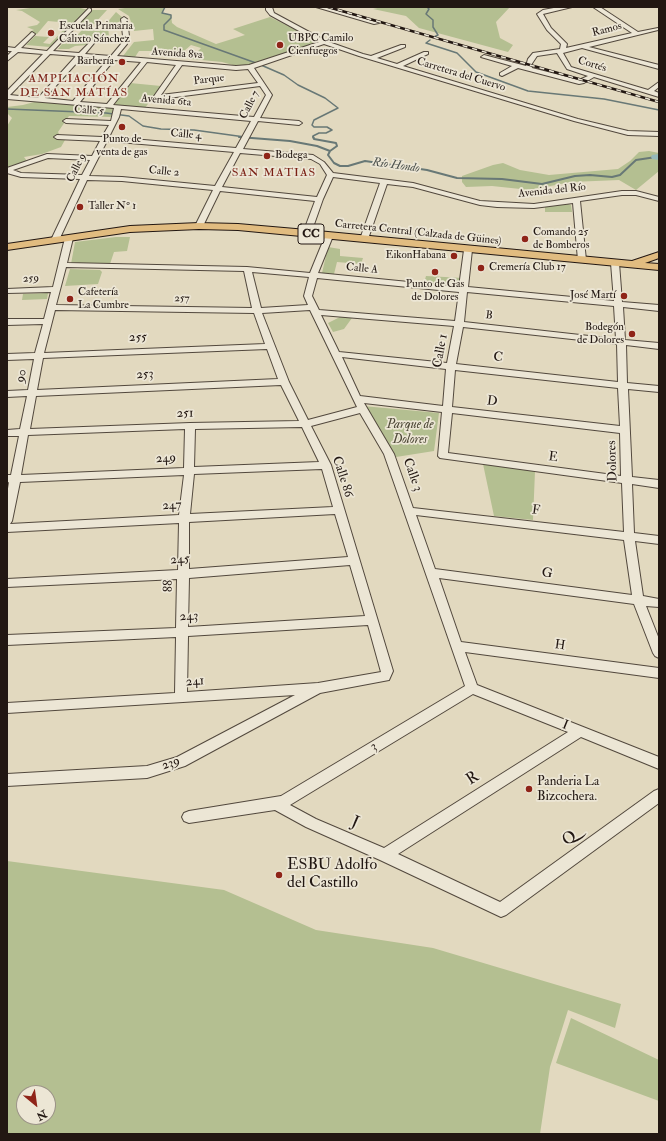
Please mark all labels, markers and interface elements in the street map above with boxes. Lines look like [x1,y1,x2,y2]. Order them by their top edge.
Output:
place label: Escuela Primaria Calixto Sánchez [59,20,133,46]
street label: Ramos [591,20,623,40]
marker: Escuela Primaria Calixto Sánchez [46,28,56,38]
place label: UBPC Camilo Cienfuegos [288,32,353,58]
marker: UBPC Camilo Cienfuegos [275,40,285,50]
street label: Avenida 8va [151,46,203,62]
street label: Cortés [576,54,608,76]
place label: Barbería [77,55,114,69]
street label: Carretera del Cuervo [415,55,507,95]
marker: Barbería [117,57,127,67]
district label: AMPLIACIÓN DE SAN MATÍAS [20,72,128,100]
street label: Parque [193,72,225,88]
street label: Calle 7 [237,89,263,121]
street label: Avenida 6ta [140,92,192,110]
street label: Calle 5 [74,104,104,118]
marker: Punto de venta de gas [117,122,127,132]
street label: Calle 4 [170,127,202,143]
place label: Punto de venta de gas [96,133,148,159]
place label: Bodega [275,149,307,163]
street label: Calle 9 [64,151,90,185]
marker: Bodega [262,151,272,161]
water label: Río Hondo [371,156,421,176]
street label: Calle 2 [148,164,180,180]
district label: SAN MATIAS [232,166,316,180]
street label: Avenida del Río [518,181,586,201]
place label: Taller Nº 1 [88,200,136,214]
marker: Taller Nº 1 [75,202,85,212]
street label: Carretera Central (Calzada de Güines) [334,218,502,248]
road number: CC [298,224,324,244]
place label: Comando 25 de Bomberos [533,226,589,252]
marker: Comando 25 de Bomberos [520,234,530,244]
place label: EikonHabana [385,249,446,263]
marker: EikonHabana [449,251,459,261]
street label: Calle A [345,261,379,277]
place label: Cremería Club 17 [489,261,566,275]
marker: Cremería Club 17 [476,263,486,273]
marker: Punto de Gas de Dolores [430,267,440,277]
street label: 259 [23,272,39,286]
place label: Punto de Gas de Dolores [406,278,464,304]
place label: Cafetería La Cumbre [78,286,129,312]
place label: José Martí [570,289,616,303]
marker: José Martí [619,291,629,301]
street label: 257 [174,292,190,306]
marker: Cafetería La Cumbre [65,294,75,304]
street label: B [485,309,493,323]
place label: Bodegón de Dolores [577,321,624,347]
marker: Bodegón de Dolores [627,329,637,339]
street label: 255 [129,330,147,346]
street label: Calle 1 [430,333,452,369]
street label: C [492,350,504,366]
street label: 253 [136,367,154,383]
street label: 90 [13,368,31,384]
street label: D [486,394,498,410]
street label: 251 [176,406,194,422]
park label: Parque de Dolores [386,417,434,448]
street label: Dolores [604,440,622,482]
street label: E [547,450,559,466]
street label: 249 [155,451,177,467]
street label: Calle 86 [328,455,356,499]
street label: Calle 3 [399,456,425,494]
street label: 247 [162,498,182,514]
street label: F [531,503,541,519]
street label: 245 [170,552,190,568]
street label: G [541,566,553,582]
street label: 88 [161,580,177,592]
street label: 243 [179,609,199,625]
street label: H [554,638,566,654]
street label: 241 [185,674,205,690]
street label: I [560,718,570,734]
street label: 3 [368,739,380,755]
street label: 239 [160,754,182,774]
street label: R [463,768,483,790]
place label: Panderia La Bizcochera. [537,774,599,805]
marker: Panderia La Bizcochera. [524,784,534,794]
street label: J [348,813,362,833]
street label: Q [559,827,581,851]
place label: ESBU Adolfo del Castillo [287,856,377,894]
marker: ESBU Adolfo del Castillo [274,870,284,880]
north arrow [16,1085,56,1125]
text: N [34,1107,49,1123]

